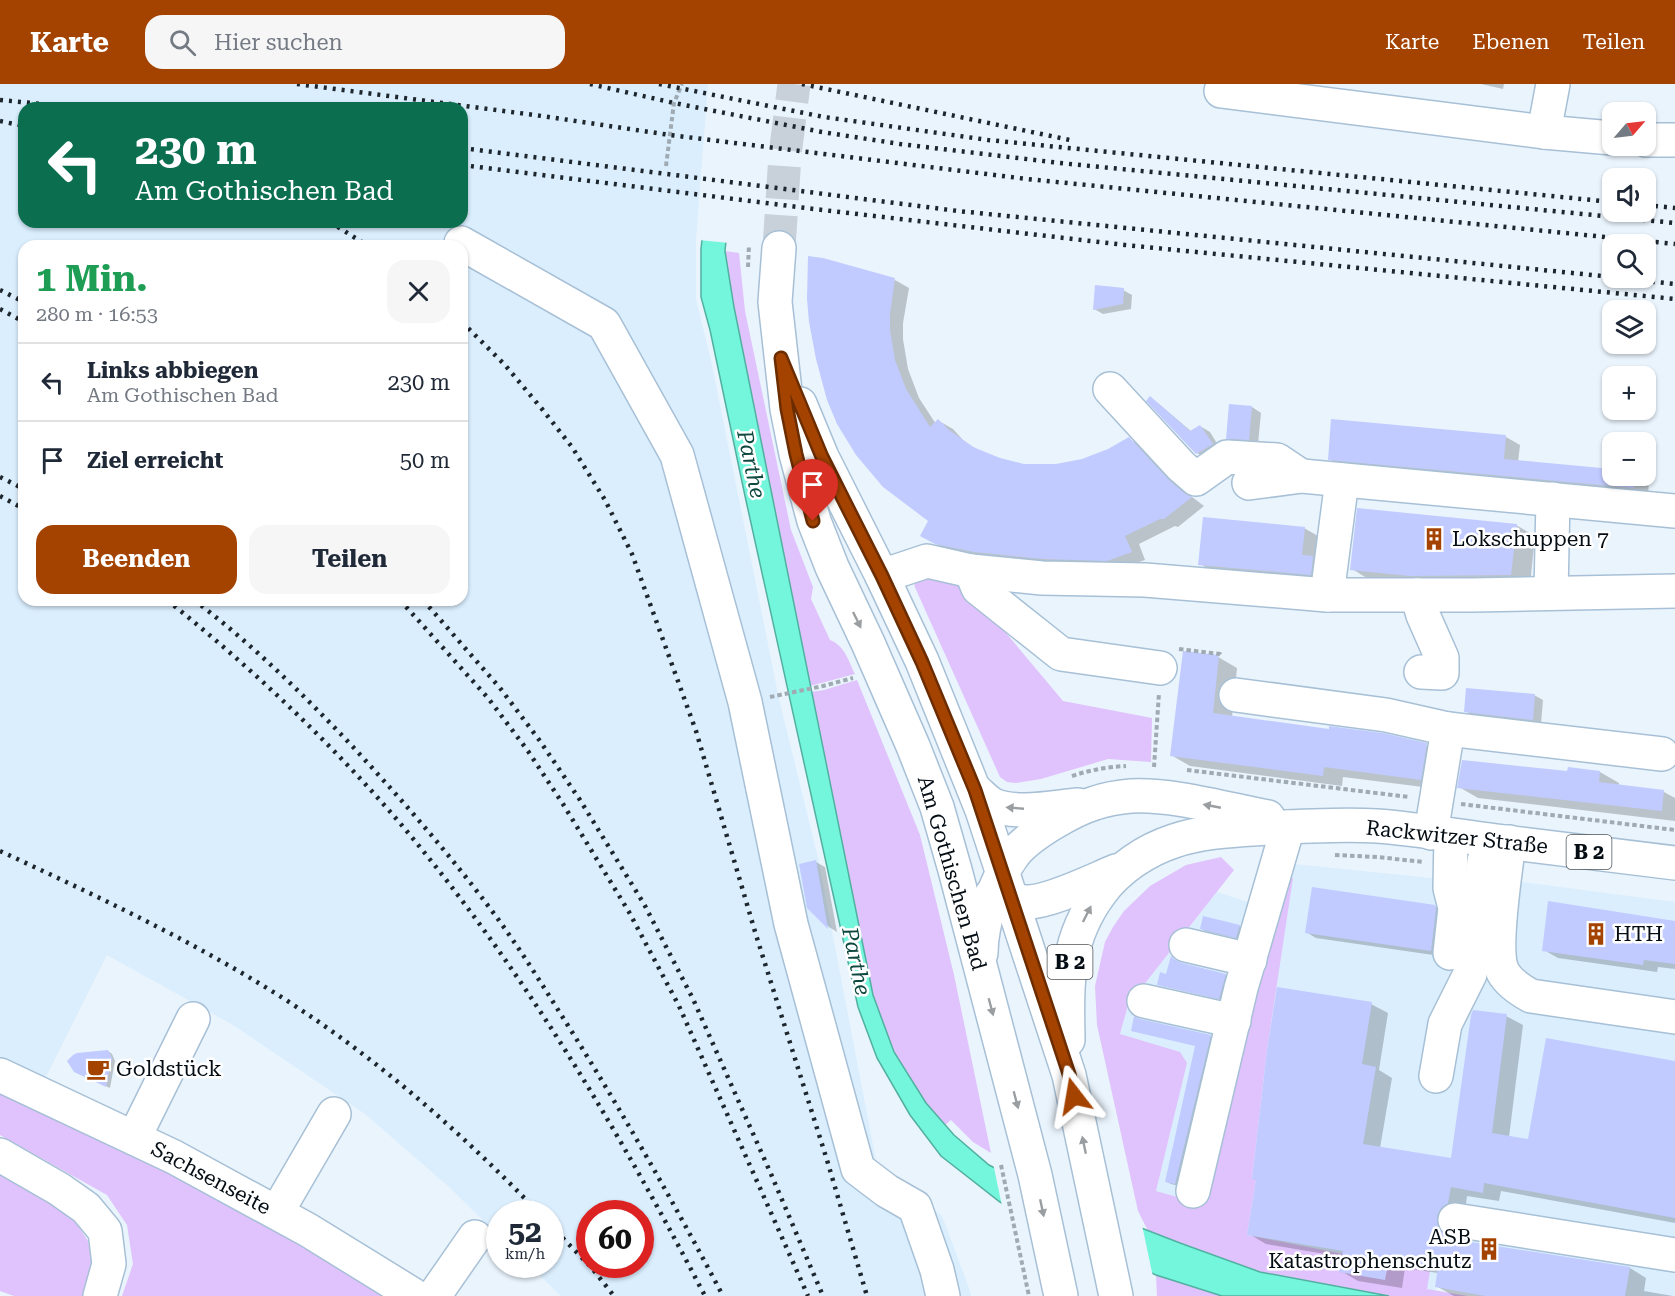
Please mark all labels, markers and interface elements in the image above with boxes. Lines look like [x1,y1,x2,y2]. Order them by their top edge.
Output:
search box [145,15,565,69]
text: Karte [30,26,109,59]
icon: search [166,26,199,59]
text: Hier suchen [214,30,343,55]
text: Karte [1385,30,1439,54]
text: Ebenen [1472,30,1550,54]
text: Teilen [1583,30,1645,54]
north arrow [1602,102,1656,156]
map controls [1602,102,1656,486]
text: 230 m [135,125,257,174]
icon: left [36,126,114,204]
button: sound [1602,168,1656,222]
text: Am Gothischen Bad [135,175,394,207]
button: search [1602,234,1656,288]
text: 1 Min. [36,258,147,300]
button: close [387,260,450,323]
button: layers [1602,300,1656,354]
text: 280 m · 16:53 [36,302,158,326]
text: Links abbiegen [87,358,258,383]
icon: left [36,366,69,399]
button: + [1602,366,1656,420]
text: 230 m [387,370,450,395]
text: Am Gothischen Bad [87,383,279,407]
water label: Parthe [732,427,771,500]
button: − [1602,432,1656,486]
icon: arrive [36,444,69,477]
text: Ziel erreicht [87,448,223,473]
text: 50 m [400,448,450,473]
pin [787,459,838,521]
icon: arrive [796,468,829,501]
button: Beenden [36,525,237,594]
button: Teilen [249,525,450,594]
building icon: Lokschuppen 7 [1421,526,1447,552]
place label: Lokschuppen 7 [1452,527,1609,551]
one-way arrow [853,611,862,628]
street label: Am Gothischen Bad [913,773,991,973]
one-way arrow [1202,801,1221,810]
one-way arrow [1005,803,1024,813]
street label: Rackwitzer Straße [1365,815,1549,859]
road number: B 2 [1566,835,1612,869]
one-way arrow [1082,906,1092,923]
building icon: HTH [1583,921,1609,947]
place label: HTH [1614,922,1663,946]
water label: Parthe [837,924,876,997]
road number: B 2 [1048,945,1092,979]
one-way arrow [987,998,996,1016]
cafe icon: Goldstück [85,1056,111,1082]
place label: Goldstück [116,1057,222,1081]
position arrow [1042,1064,1106,1128]
one-way arrow [1011,1091,1021,1109]
one-way arrow [1079,1135,1088,1154]
street label: Sachsenseite [147,1136,275,1220]
one-way arrow [1038,1199,1047,1218]
speed limit sign: 60 [576,1200,654,1278]
text: 52 [508,1214,542,1249]
place label: ASB Katastrophenschutz [1268,1225,1471,1273]
building icon: ASB Katastrophenschutz [1476,1236,1502,1262]
text: km/h [505,1245,545,1263]

